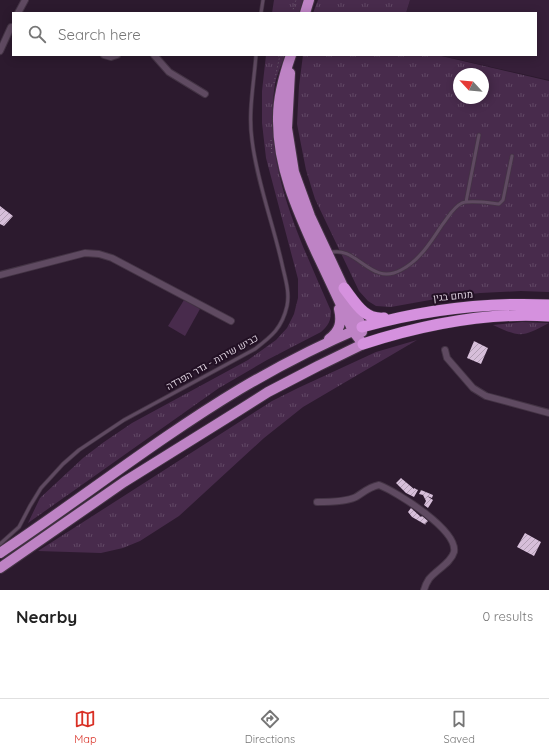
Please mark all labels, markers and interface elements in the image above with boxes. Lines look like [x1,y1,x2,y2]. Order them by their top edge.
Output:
search box [12,12,537,56]
icon: search [26,23,48,45]
text: Search here [58,25,141,44]
north arrow [453,68,489,104]
street label: מנחם בגין [432,287,474,305]
street label: כביש שירות - גדר הפרדה [164,331,260,393]
text: Nearby [16,606,77,627]
text: 0 results [482,608,533,624]
tab: Map [74,708,97,746]
tab: Directions [245,708,295,746]
tab: Saved [443,708,475,746]

